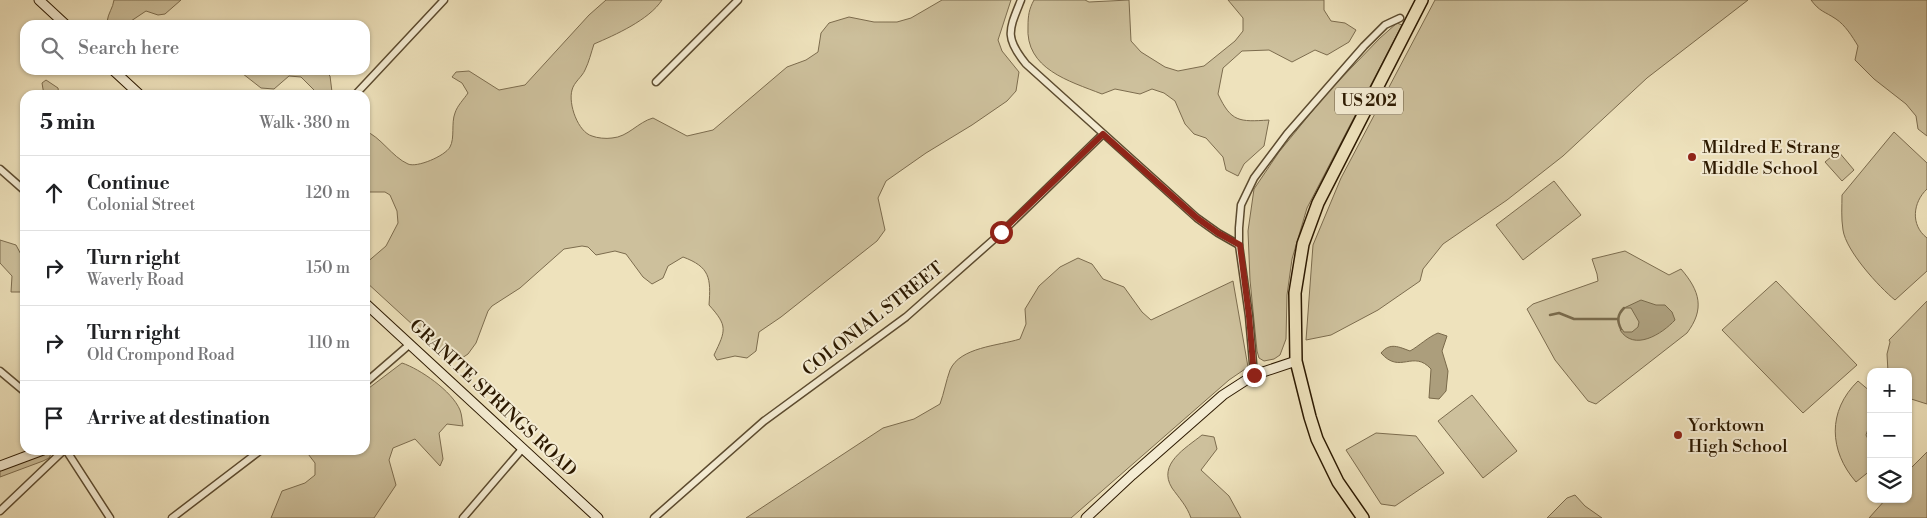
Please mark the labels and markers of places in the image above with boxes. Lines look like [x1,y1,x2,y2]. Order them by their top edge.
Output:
place label: Mildred E Strang Middle School [1702,136,1840,180]
marker: Mildred E Strang Middle School [1686,151,1698,163]
place label: Yorktown High School [1687,414,1788,458]
marker: Yorktown High School [1672,429,1684,441]

